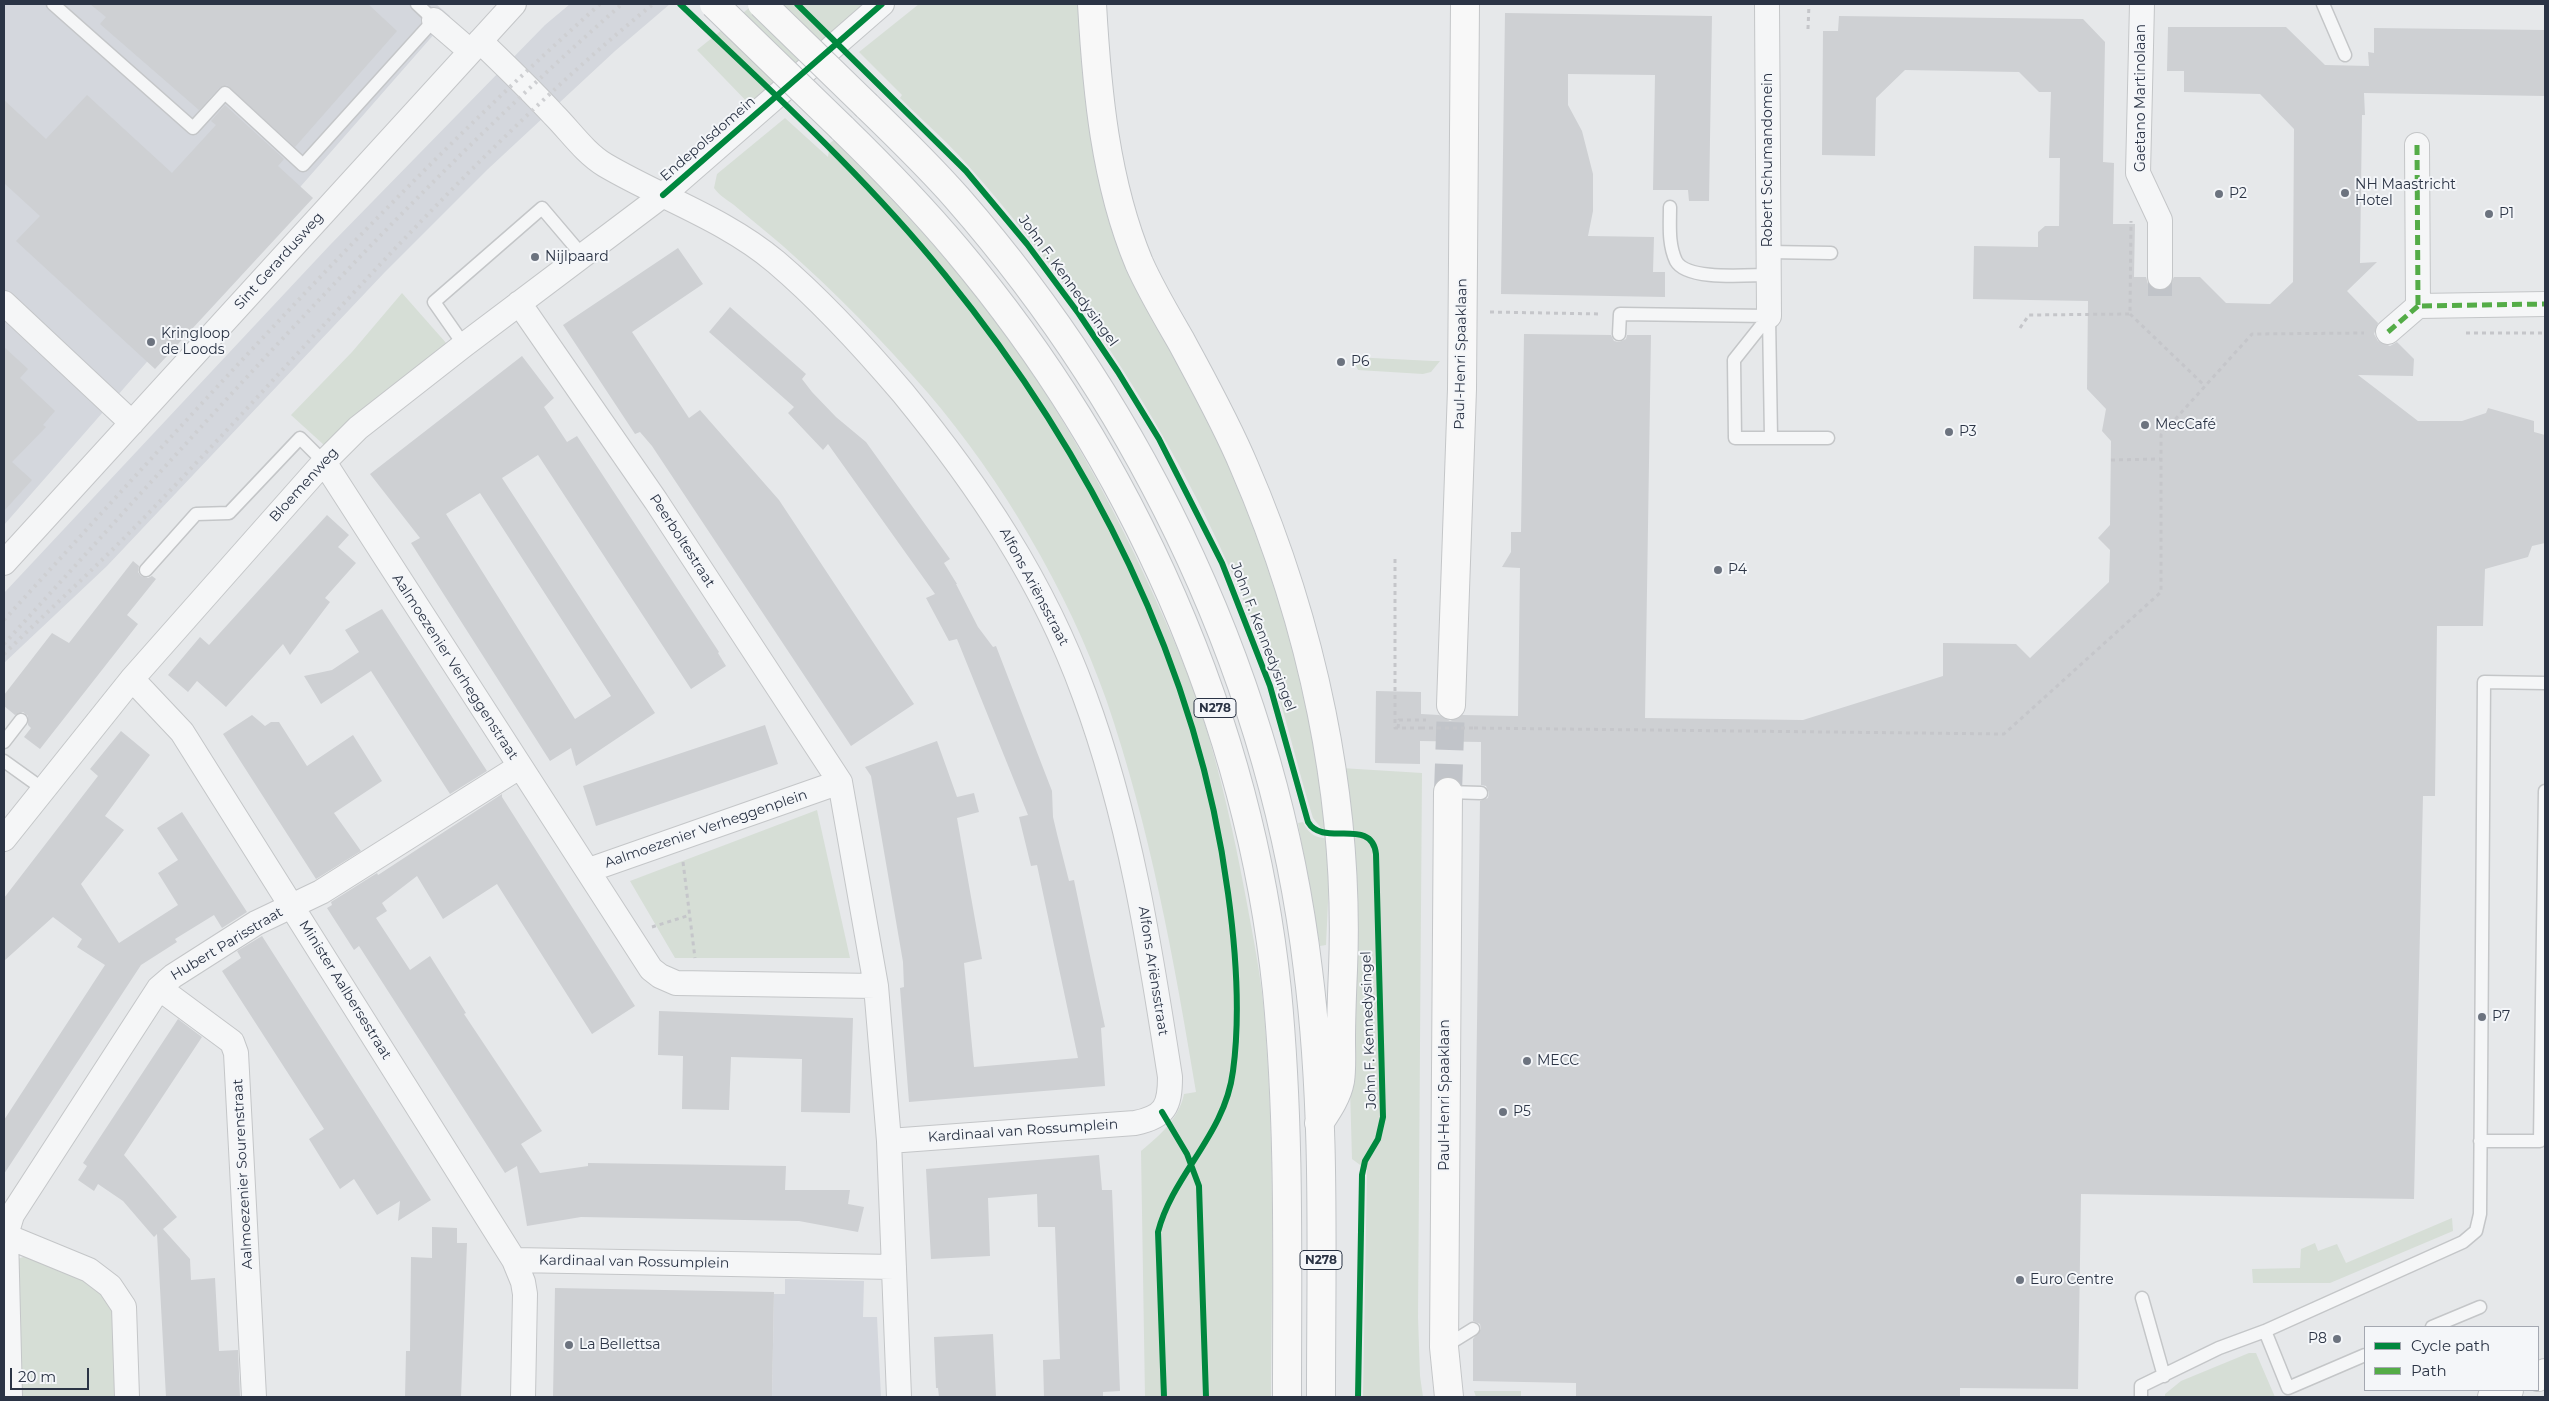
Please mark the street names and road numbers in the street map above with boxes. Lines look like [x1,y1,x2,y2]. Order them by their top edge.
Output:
street label: Gaetano Martinolaan [2133,24,2149,172]
street label: Robert Schumandomein [1760,73,1776,247]
street label: Endepolsdomein [657,93,759,185]
street label: Sint Gerardusweg [231,209,327,313]
street label: John F. Kennedysingel [1015,212,1121,350]
street label: Paul-Henri Spaaklaan [1451,278,1471,430]
street label: Bloemenweg [266,444,342,526]
street label: Peerboltestraat [646,491,718,591]
street label: Alfons Ariënsstraat [996,525,1072,649]
street label: John F. Kennedysingel [1227,560,1299,714]
street label: Aalmoezenier Verheggenstraat [389,571,521,763]
road number: N278 [1194,698,1236,718]
street label: Aalmoezenier Verheggenplein [602,786,810,872]
street label: Hubert Parisstraat [168,904,286,984]
street label: Alfons Ariënsstraat [1134,905,1172,1037]
street label: Minister Aalbersestraat [295,917,395,1063]
street label: John F. Kennedysingel [1358,951,1380,1109]
street label: Paul-Henri Spaaklaan [1437,1019,1453,1171]
street label: Aalmoezenier Sourenstraat [230,1078,256,1270]
street label: Kardinaal van Rossumplein [927,1116,1119,1146]
road number: N278 [1300,1250,1342,1270]
street label: Kardinaal van Rossumplein [539,1252,729,1272]

